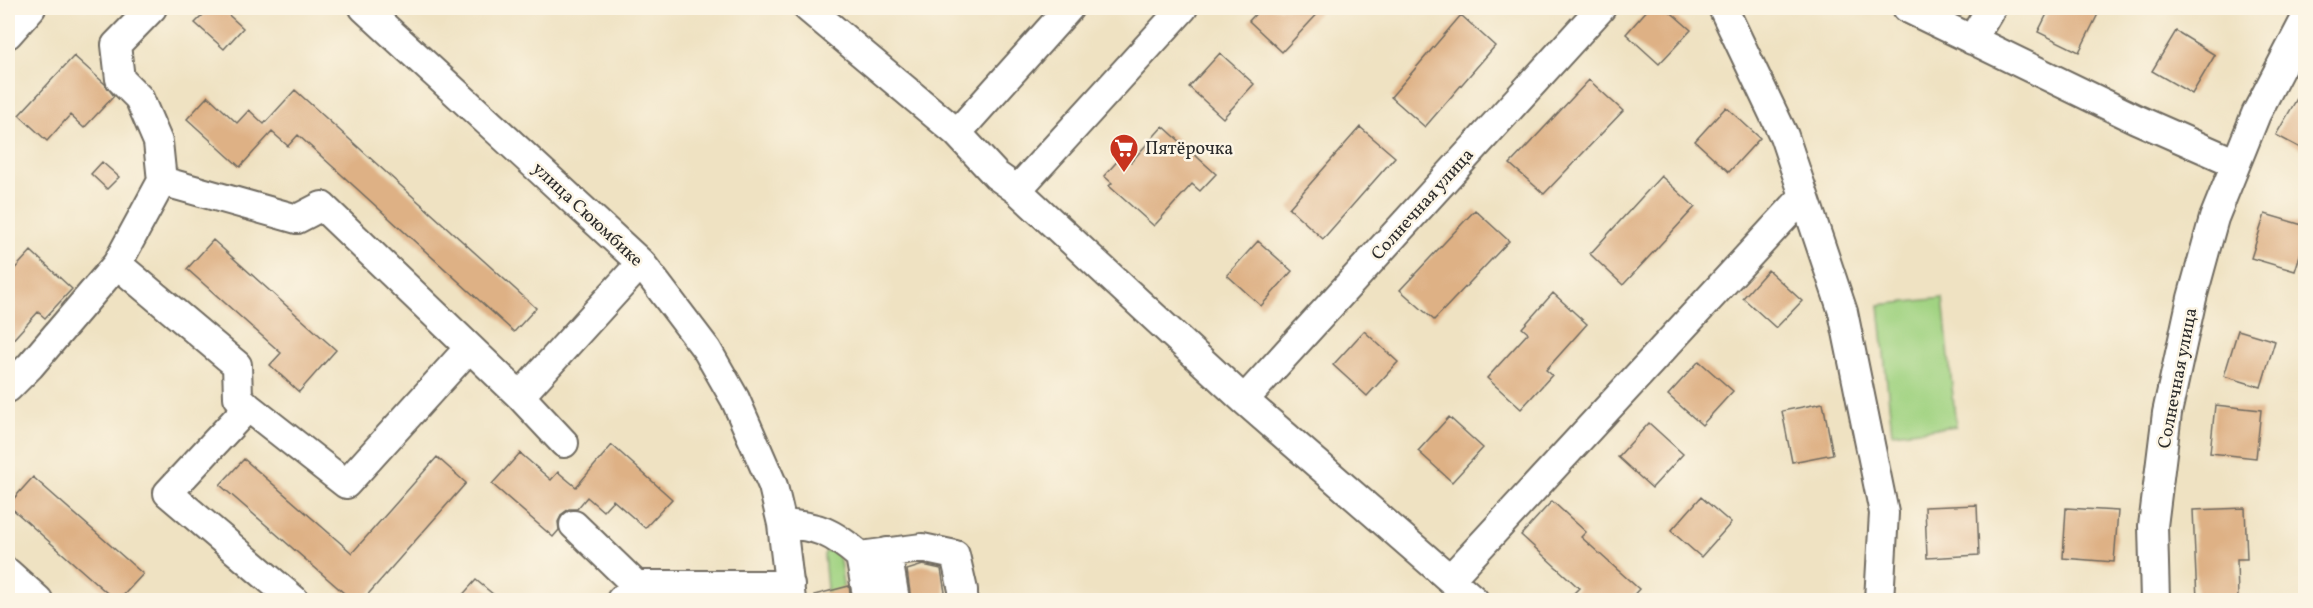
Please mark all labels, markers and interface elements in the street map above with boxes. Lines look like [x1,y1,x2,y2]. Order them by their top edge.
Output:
supermarket icon: Пятёрочка [1108,132,1140,174]
place label: Пятёрочка [1145,137,1233,162]
street label: Солнечная улица [1366,144,1480,266]
street label: улица Сююмбике [526,157,648,273]
street label: Солнечная улица [2153,306,2204,451]

